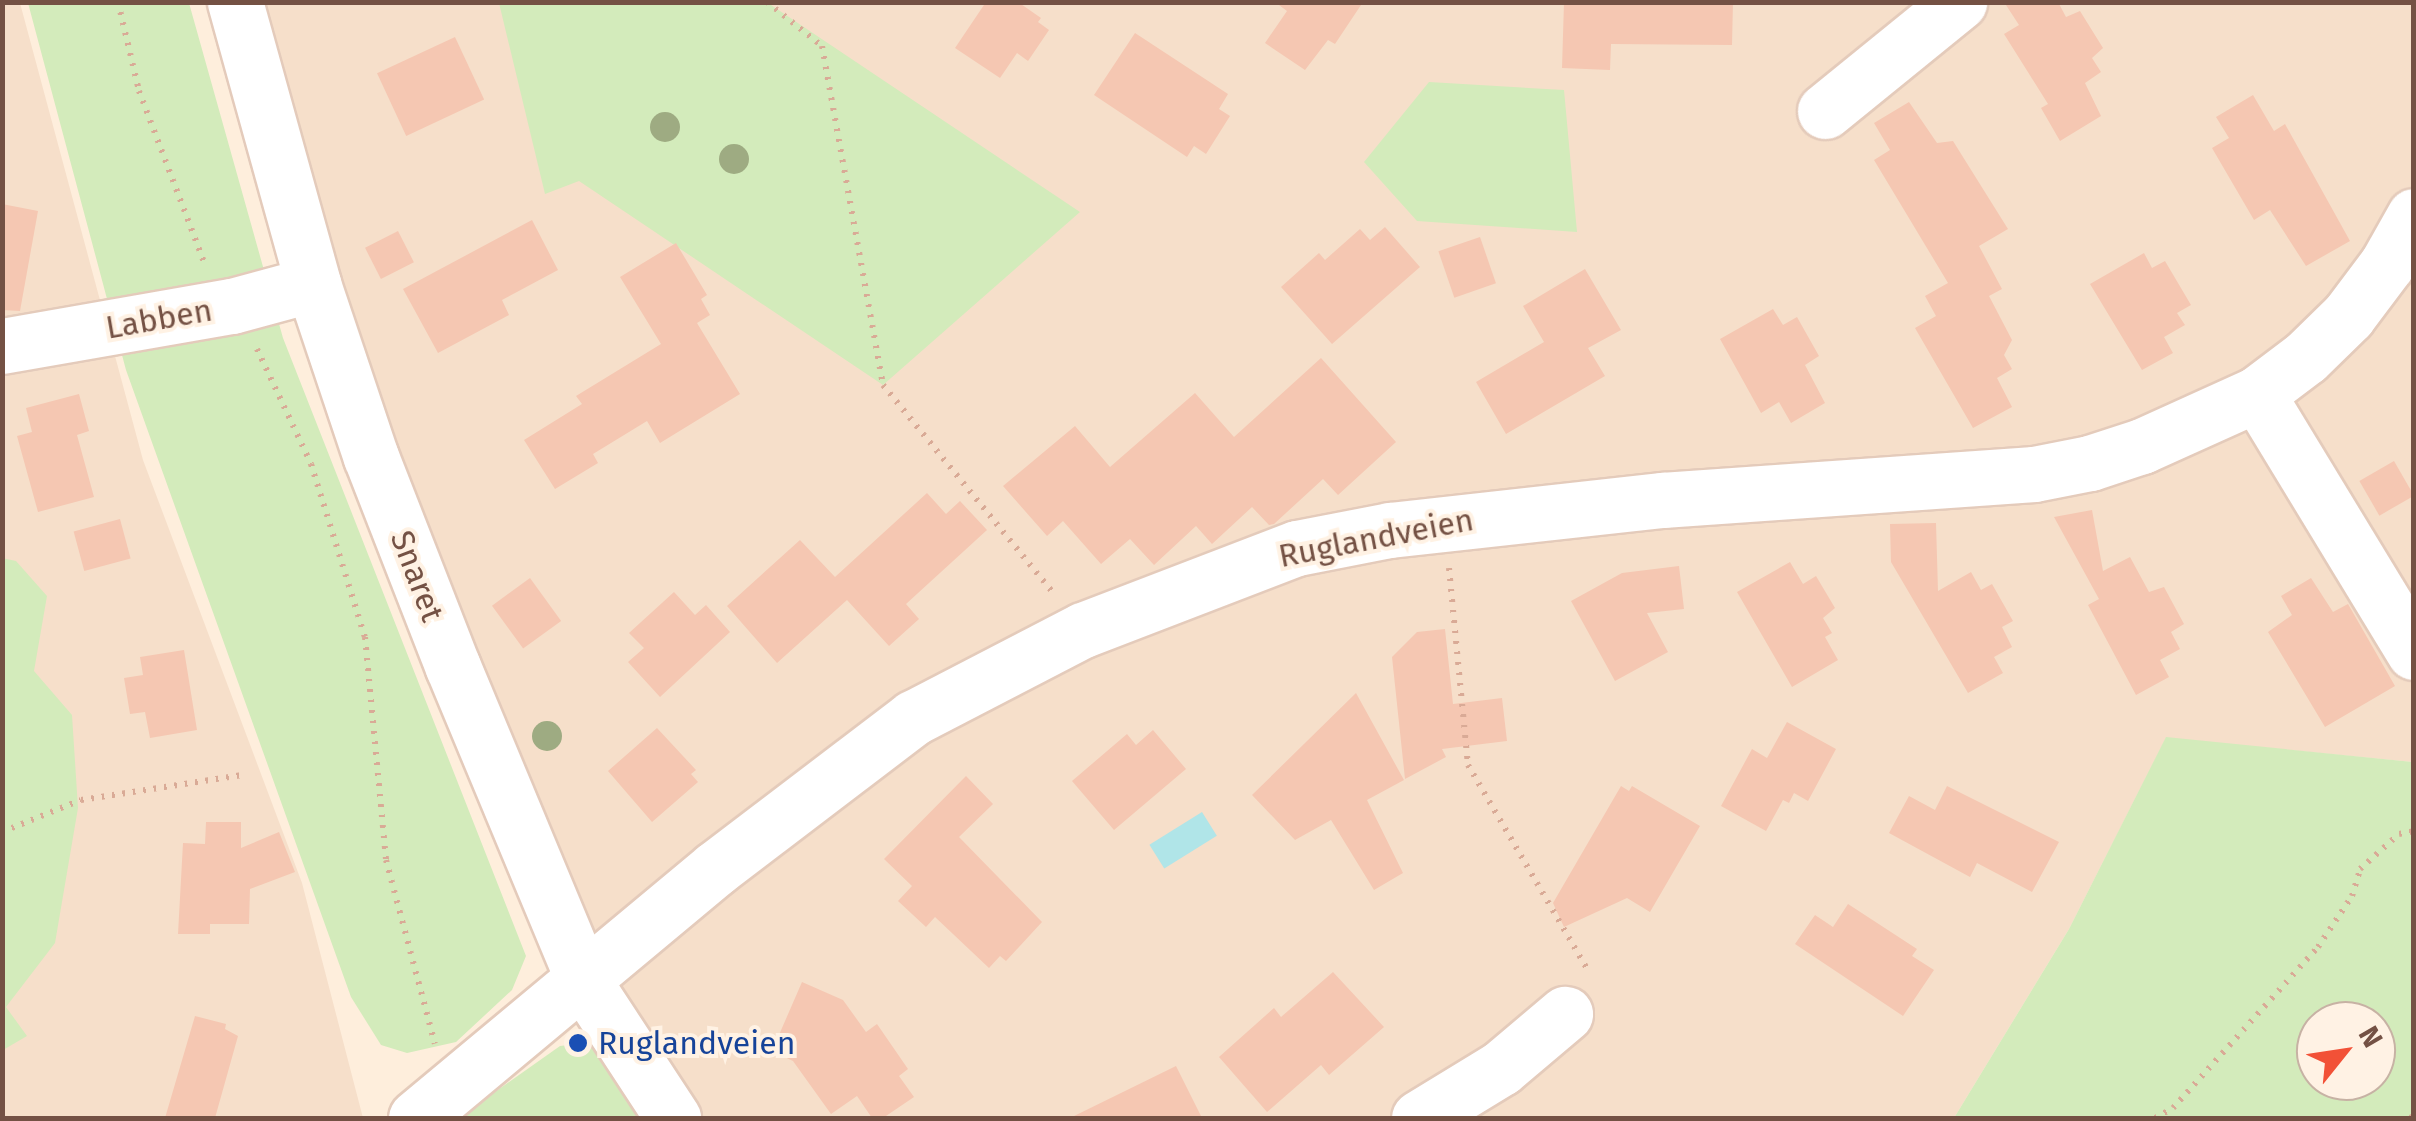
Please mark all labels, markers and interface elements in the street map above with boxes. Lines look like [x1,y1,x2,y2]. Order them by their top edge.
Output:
street label: Labben [103,291,215,347]
street label: Ruglandveien [1275,500,1477,576]
street label: Snaret [382,525,452,627]
north arrow [2296,1001,2396,1101]
text: N [2352,1020,2390,1053]
place label: Ruglandveien [598,1024,795,1062]
marker: Ruglandveien [567,1032,589,1054]

